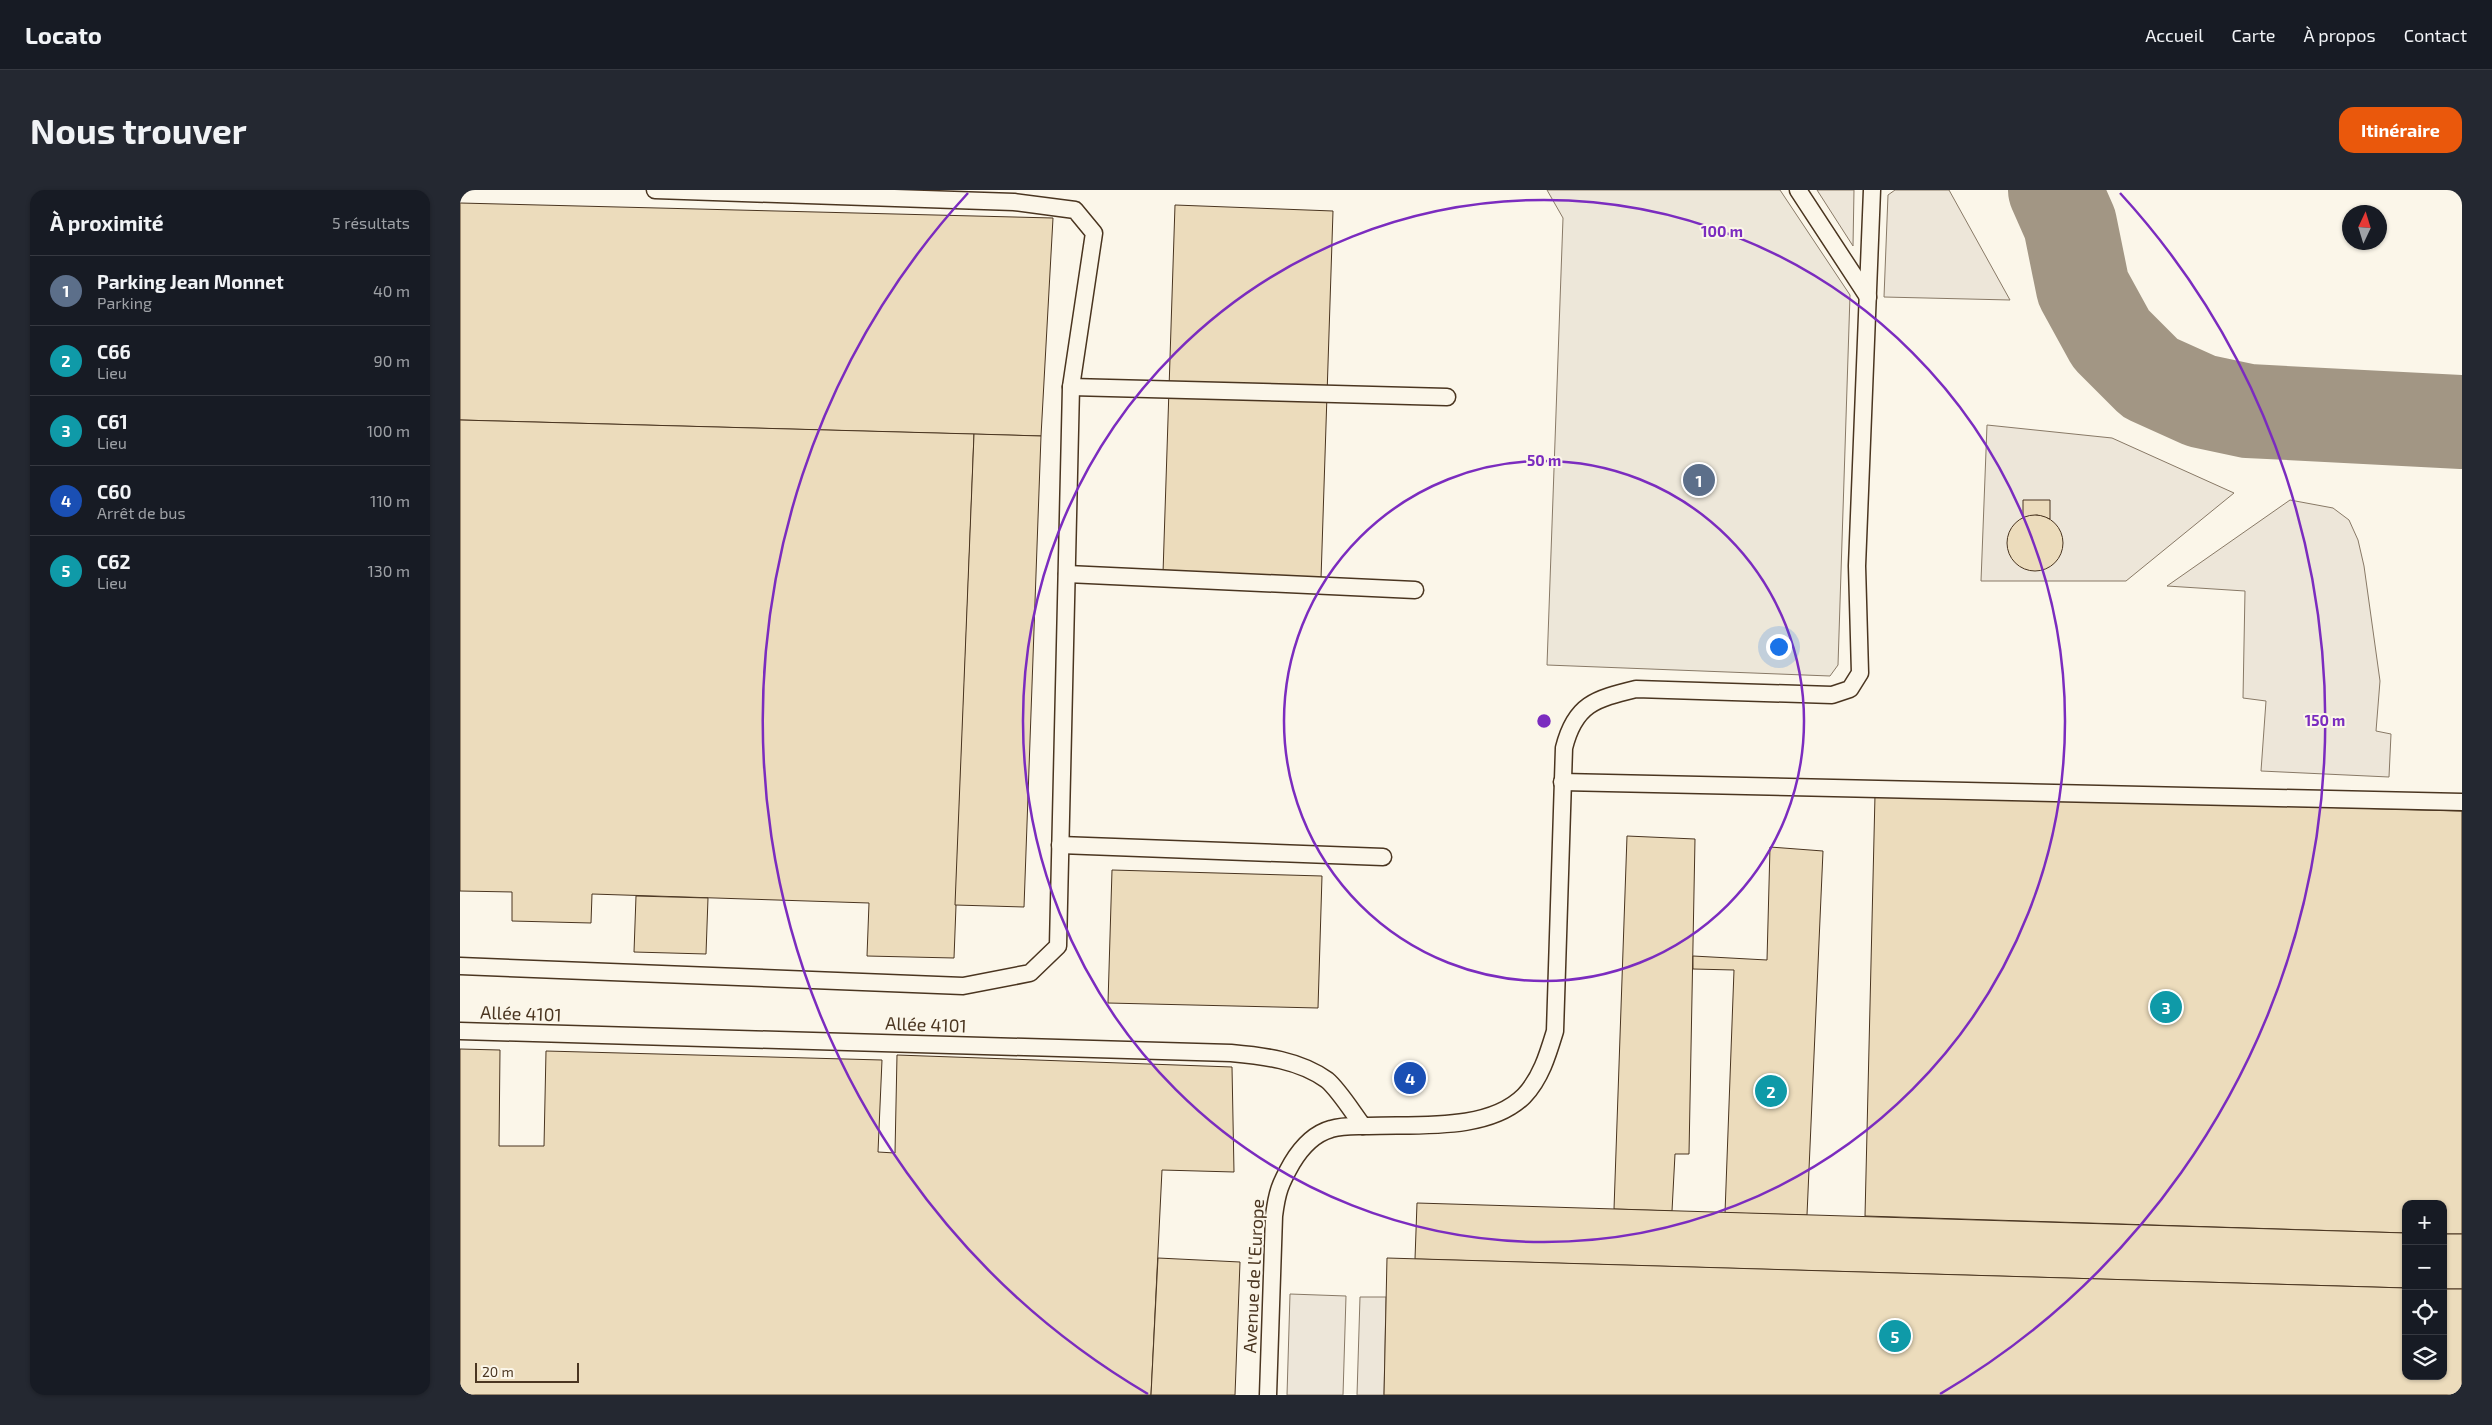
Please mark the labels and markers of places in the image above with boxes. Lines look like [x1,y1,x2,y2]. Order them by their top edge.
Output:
pin: 1 [1683,461,1715,499]
centre of rings [1535,712,1553,730]
pin: 3 [2150,988,2182,1026]
pin: 4 [1394,1059,1426,1097]
pin: 2 [1755,1072,1787,1110]
pin: 5 [1879,1317,1911,1355]

